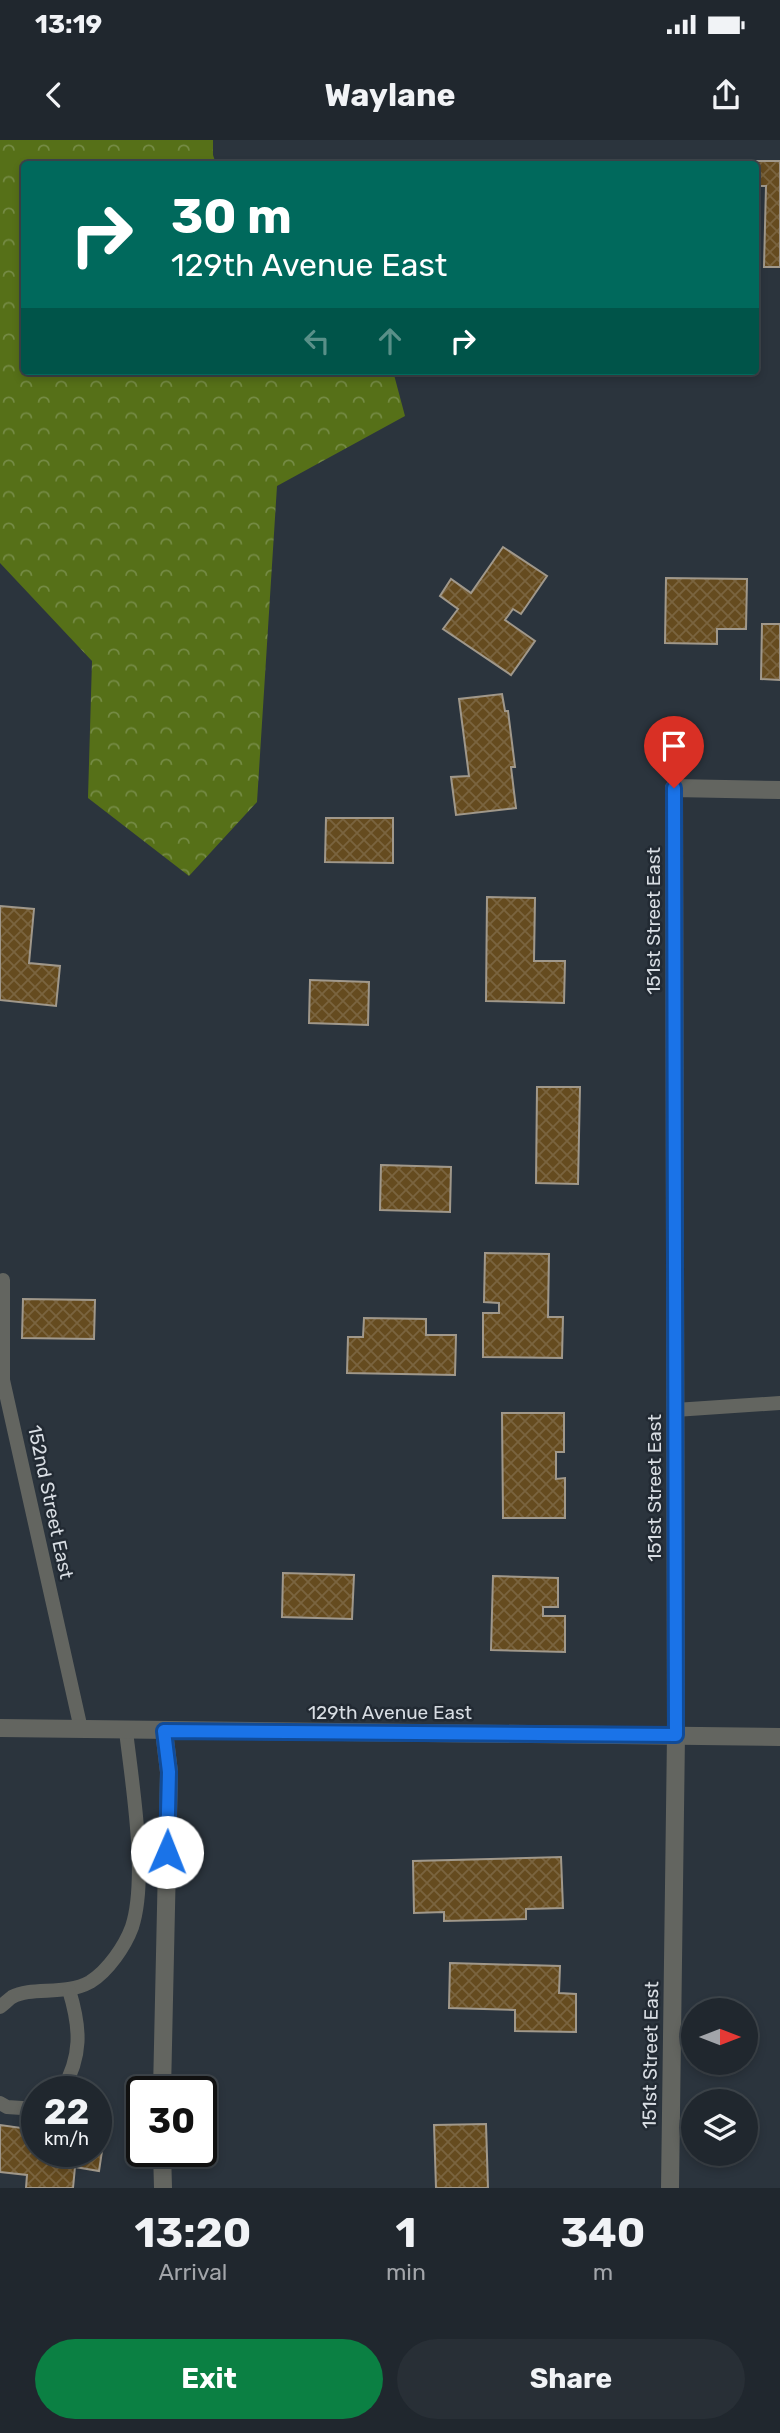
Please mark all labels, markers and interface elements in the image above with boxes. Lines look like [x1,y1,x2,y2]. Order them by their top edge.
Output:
text: 13:19 [35,9,102,40]
icon: back [35,76,73,114]
text: Waylane [324,76,456,114]
icon: share [707,76,745,114]
text: 30 m [171,187,292,245]
icon: right [56,189,147,280]
text: 129th Avenue East [171,246,447,284]
icon: left [298,322,336,360]
icon: ahead [371,322,409,360]
icon: right [444,322,482,360]
pin [644,716,704,788]
icon: arrive [655,727,693,765]
street label: 151st Street East [642,847,665,995]
street label: 151st Street East [643,1414,666,1562]
street label: 152nd Street East [23,1423,78,1582]
street label: 129th Avenue East [308,1701,473,1724]
position arrow [130,1815,204,1889]
street label: 151st Street East [638,1980,663,2129]
north arrow [681,1998,758,2076]
map controls [681,1998,758,2166]
speed limit sign: 30 [126,2076,217,2167]
button: layers [681,2089,758,2166]
text: 22 [44,2091,89,2133]
text: km/h [44,2128,89,2150]
text: 13:20 [135,2208,251,2258]
text: 1 [395,2208,416,2258]
text: 340 [560,2208,645,2258]
text: Arrival [158,2258,227,2286]
text: min [386,2258,426,2286]
text: m [593,2258,613,2286]
button: Exit [35,2339,383,2419]
button: Share [397,2339,745,2419]

